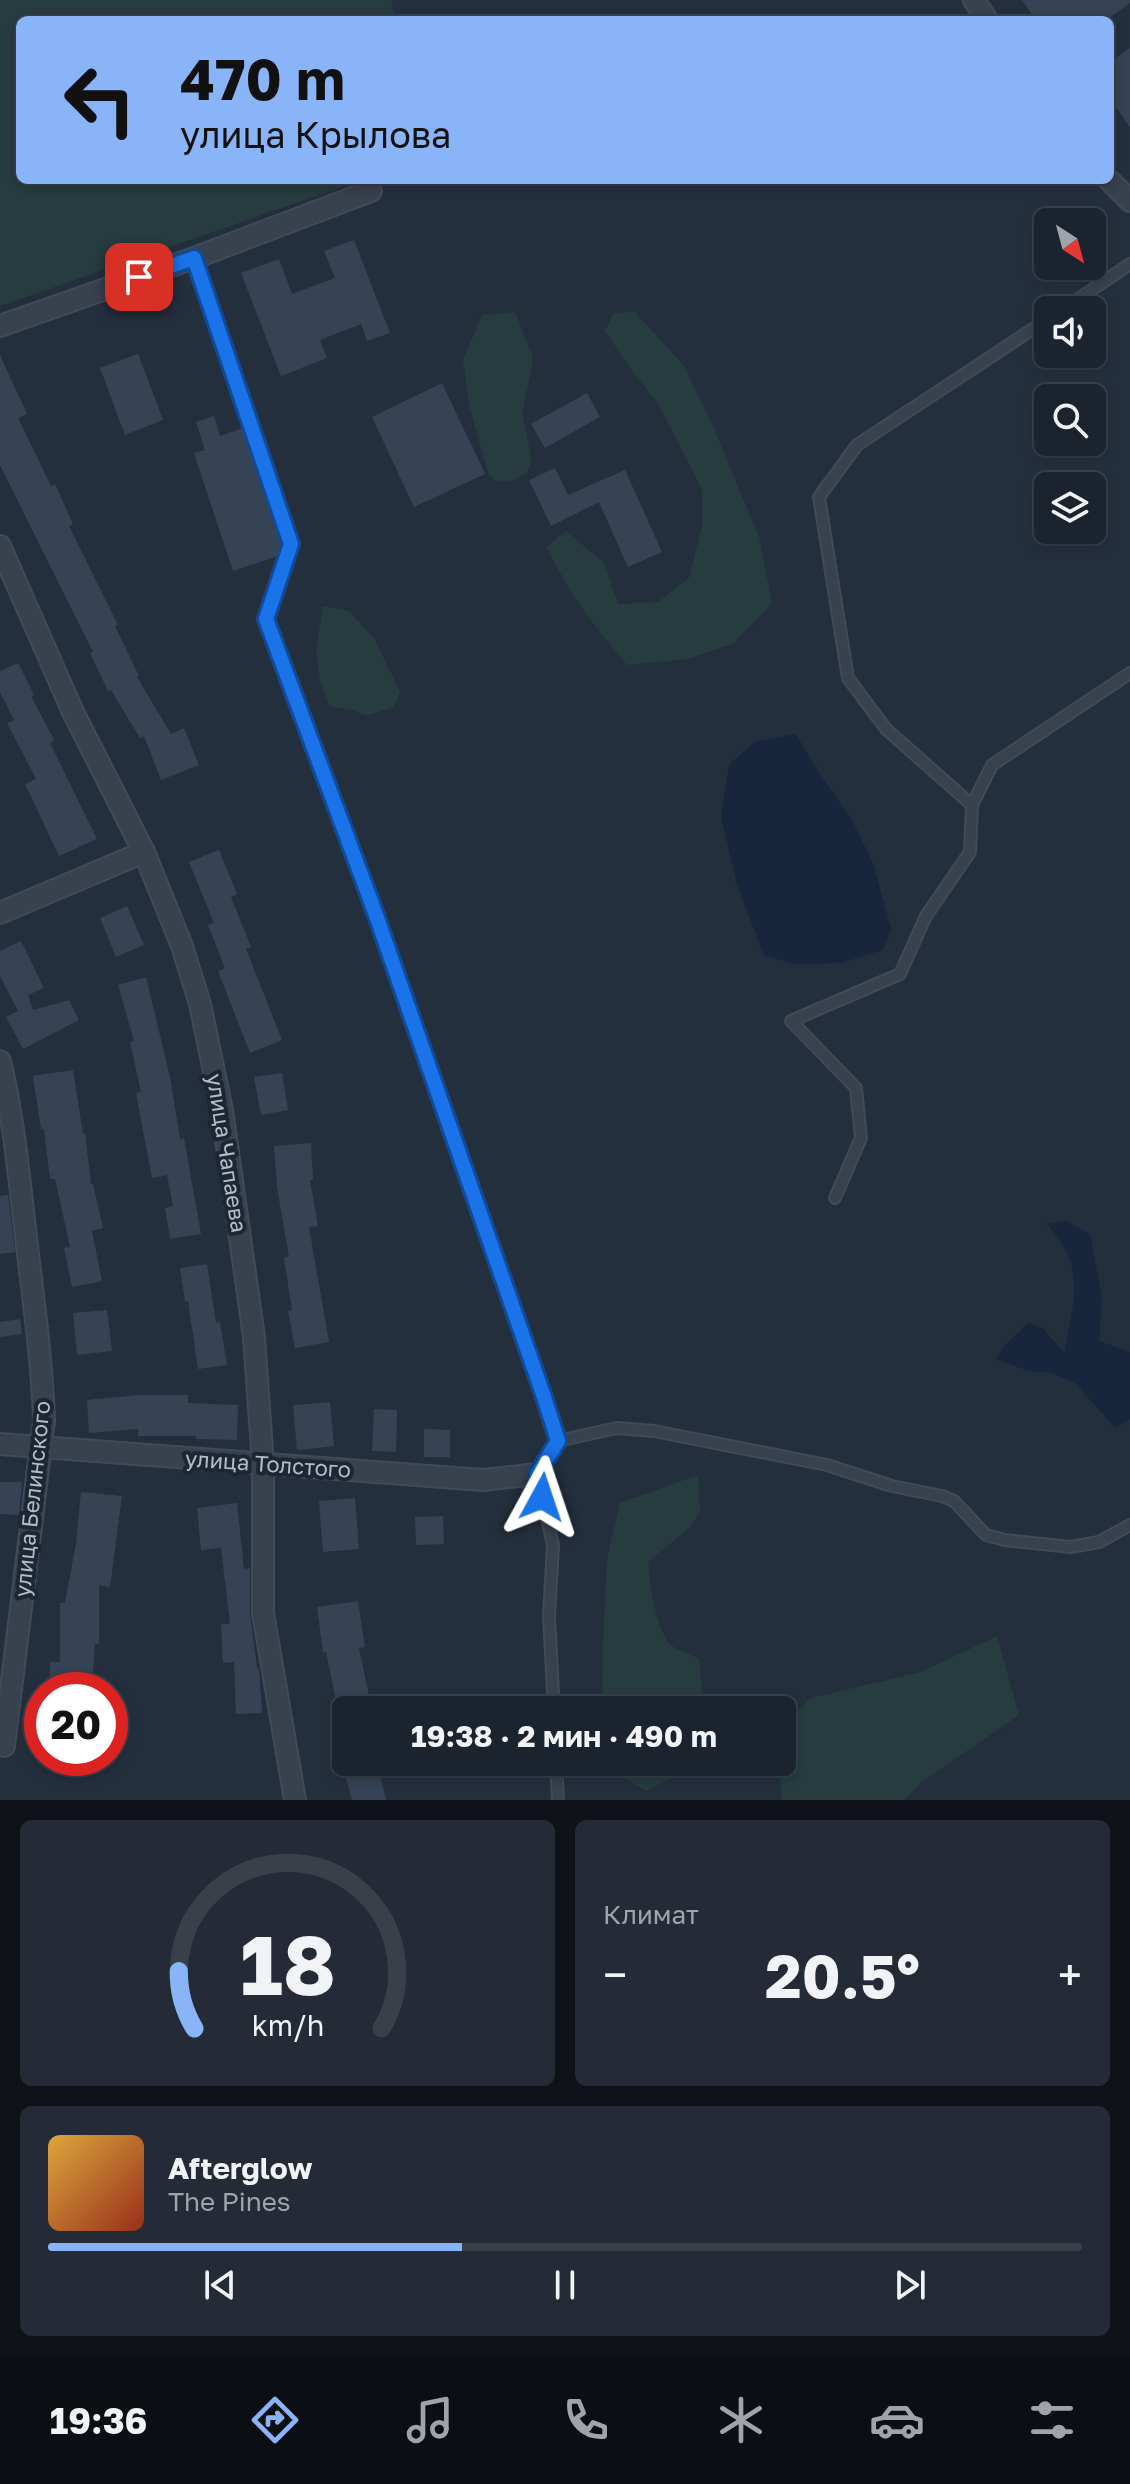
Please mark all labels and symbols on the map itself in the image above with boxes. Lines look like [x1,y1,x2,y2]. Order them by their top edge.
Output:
north arrow [1034,208,1106,280]
pin [105,243,173,311]
street label: улица Чапаева [202,1072,253,1234]
street label: улица Белинского [8,1399,55,1598]
street label: улица Толстого [184,1444,352,1483]
position arrow [500,1455,584,1539]
speed limit sign: 20 [24,1672,128,1776]

